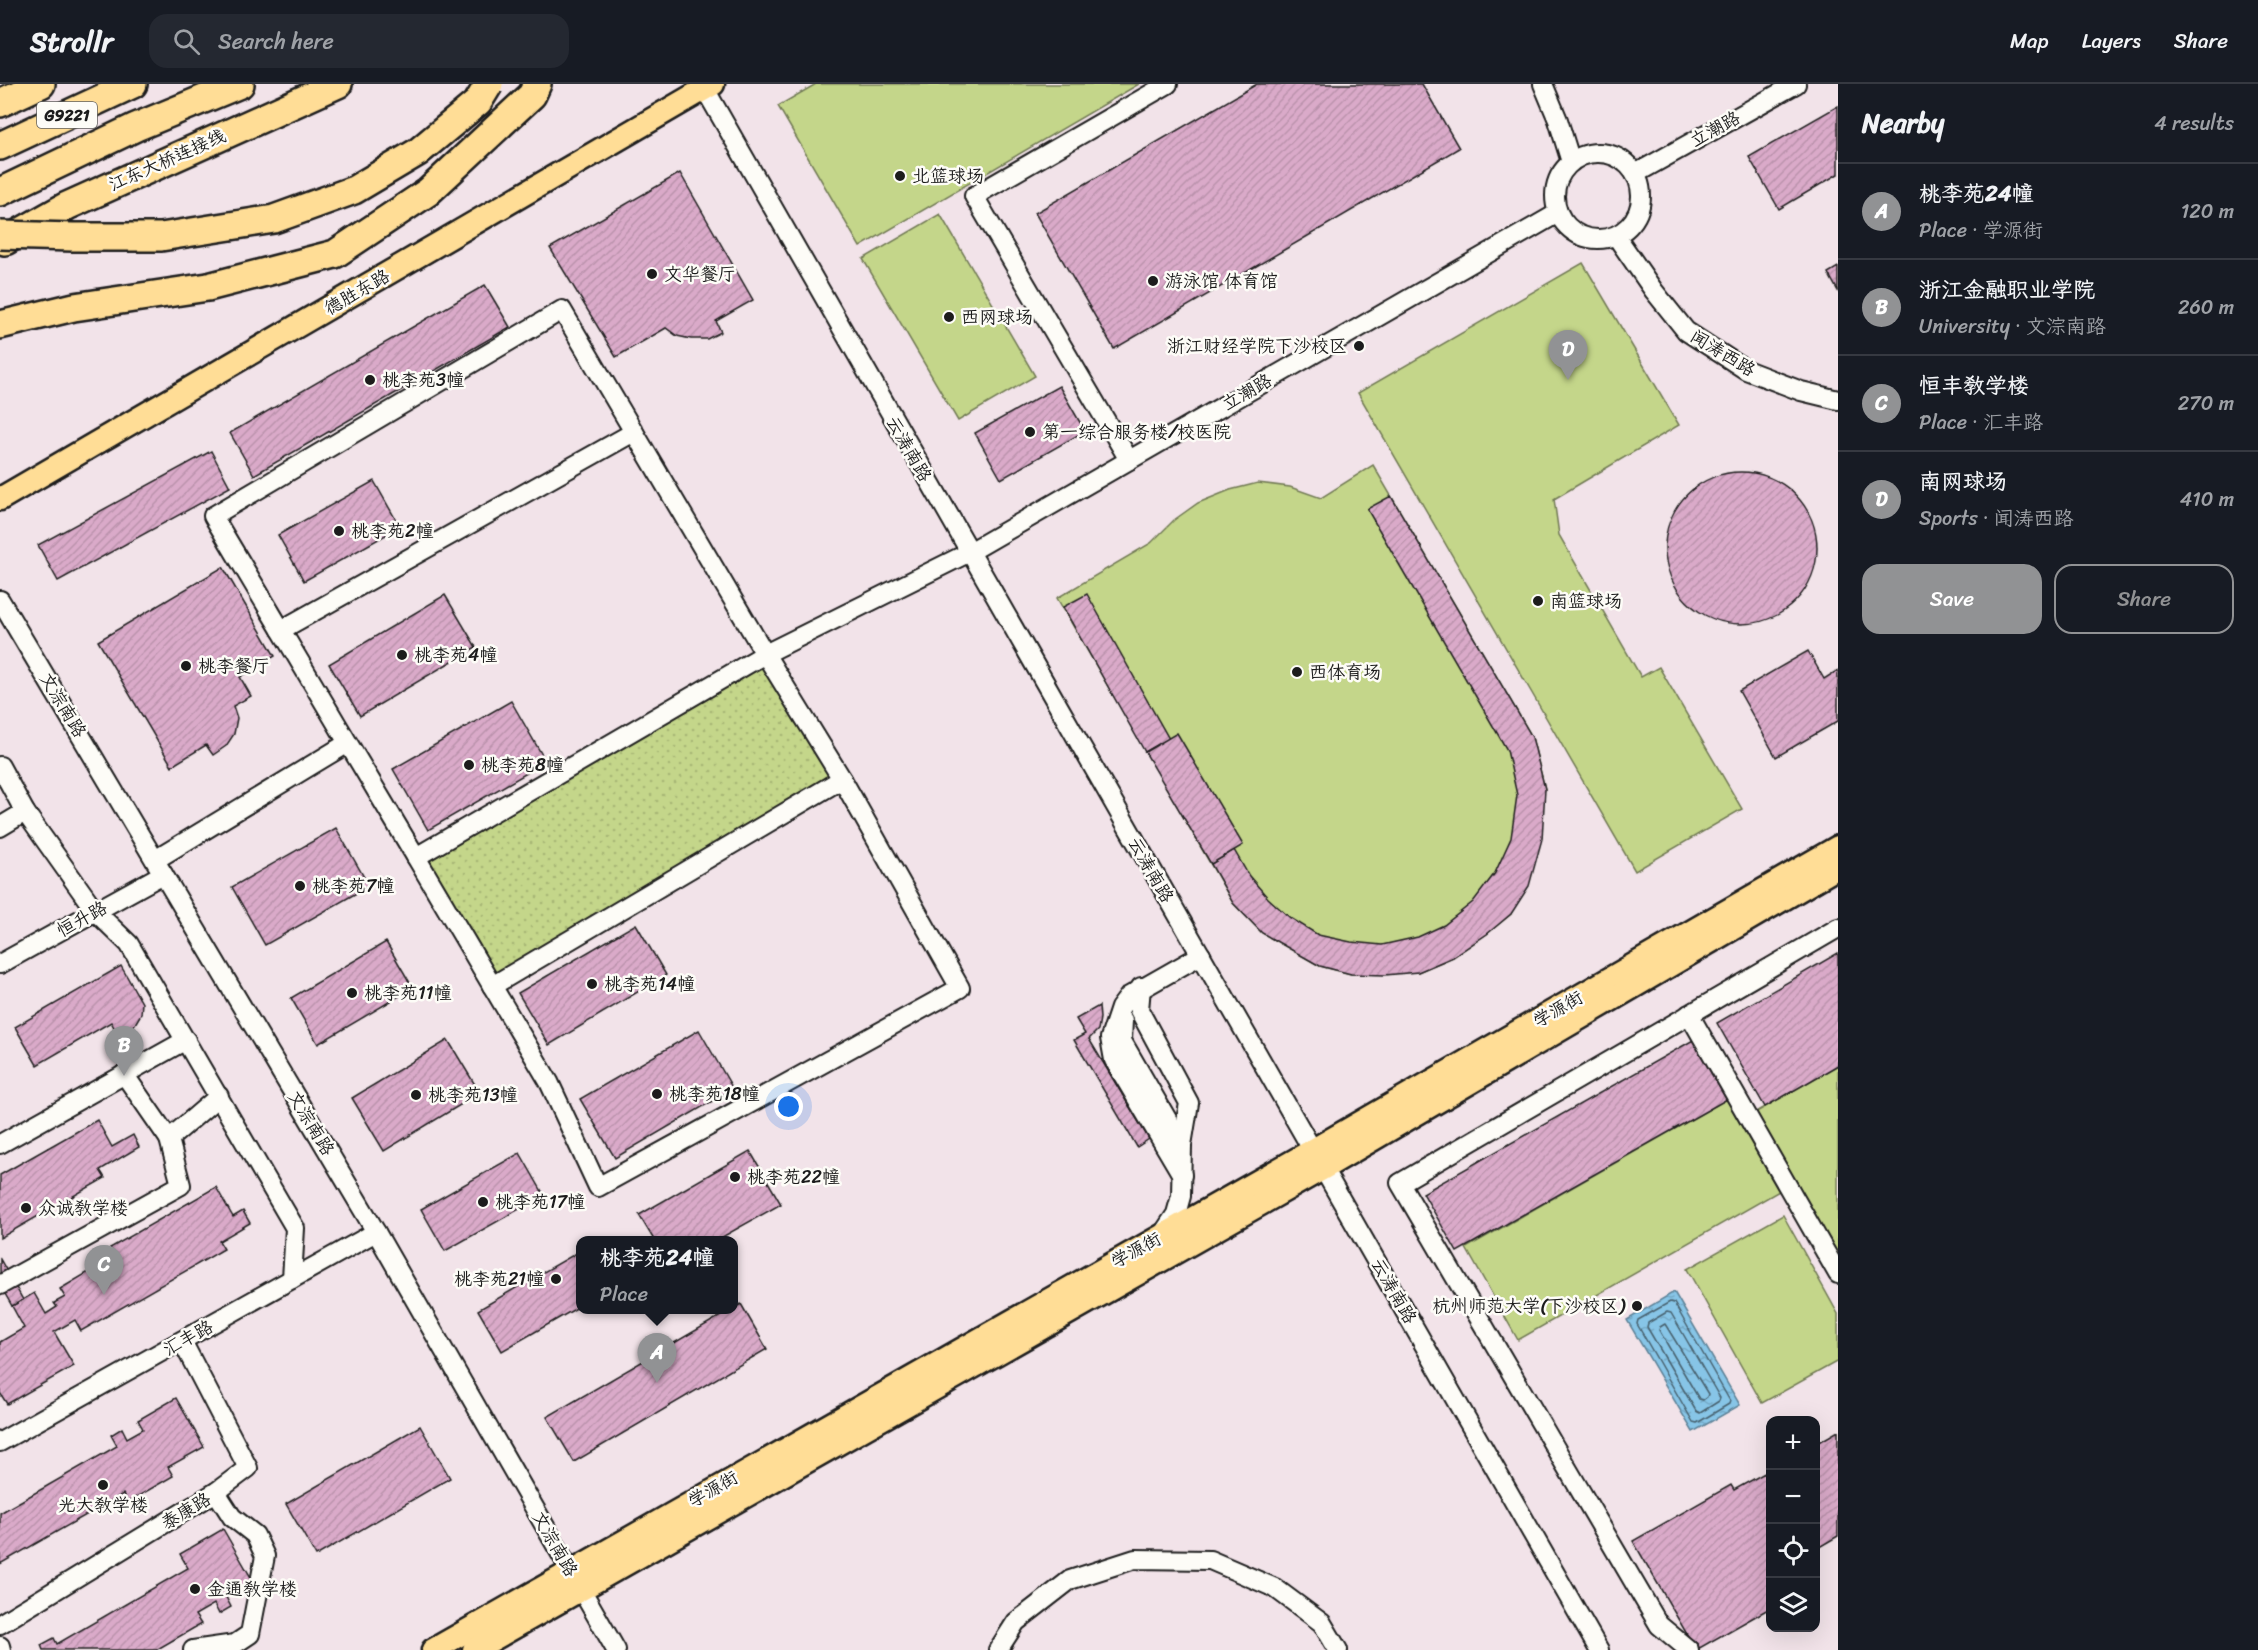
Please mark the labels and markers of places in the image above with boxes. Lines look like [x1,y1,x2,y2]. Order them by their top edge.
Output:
place label: 北篮球场 [912,160,984,192]
marker: 北篮球场 [893,169,907,183]
place label: 文华餐厅 [664,258,736,290]
place label: 游泳馆 体育馆 [1165,265,1278,297]
marker: 文华餐厅 [645,267,659,281]
marker: 游泳馆 体育馆 [1146,274,1160,288]
place label: 西网球场 [961,301,1033,333]
marker: 西网球场 [942,310,956,324]
place label: 浙江财经学院下沙校区 [1167,330,1347,362]
pin: D [1548,330,1588,380]
marker: 浙江财经学院下沙校区 [1352,339,1366,353]
place label: 桃李苑3幢 [382,364,464,396]
marker: 桃李苑3幢 [363,373,377,387]
place label: 第一综合服务楼/校医院 [1042,416,1231,448]
marker: 第一综合服务楼/校医院 [1023,425,1037,439]
place label: 桃李苑2幢 [351,515,433,547]
marker: 桃李苑2幢 [332,524,346,538]
place label: 南篮球场 [1550,585,1622,617]
marker: 南篮球场 [1531,594,1545,608]
place label: 桃李苑4幢 [414,639,497,671]
marker: 桃李苑4幢 [395,648,409,662]
place label: 桃李餐厅 [198,650,270,682]
place label: 西体育场 [1309,656,1381,688]
marker: 桃李餐厅 [179,659,193,673]
marker: 西体育场 [1290,665,1304,679]
place label: 桃李苑8幢 [481,749,564,781]
marker: 桃李苑8幢 [462,758,476,772]
place label: 桃李苑7幢 [312,870,394,902]
marker: 桃李苑7幢 [293,879,307,893]
place label: 桃李苑14幢 [604,968,695,1000]
place label: 桃李苑11幢 [364,977,451,1009]
marker: 桃李苑14幢 [585,977,599,991]
marker: 桃李苑11幢 [345,986,359,1000]
pin: B [104,1026,144,1076]
place label: 桃李苑18幢 [669,1078,760,1110]
place label: 桃李苑13幢 [428,1079,518,1111]
marker: 桃李苑18幢 [650,1087,664,1101]
marker: 桃李苑13幢 [409,1088,423,1102]
place label: 桃李苑22幢 [747,1161,840,1193]
marker: 桃李苑22幢 [728,1170,742,1184]
place label: 桃李苑17幢 [495,1186,585,1218]
place label: 众诚教学楼 [38,1192,128,1224]
marker: 桃李苑17幢 [476,1195,490,1209]
marker: 众诚教学楼 [19,1201,33,1215]
pin: C [84,1246,124,1295]
place label: 桃李苑21幢 [454,1263,544,1295]
marker: 桃李苑21幢 [549,1272,563,1286]
place label: 杭州师范大学(下沙校区) [1432,1290,1627,1322]
marker: 杭州师范大学(下沙校区) [1630,1299,1644,1313]
pin: A [638,1334,676,1383]
marker: 光大教学楼 [96,1478,110,1492]
place label: 光大教学楼 [58,1489,148,1521]
place label: 金通教学楼 [207,1573,297,1605]
marker: 金通教学楼 [188,1582,202,1596]

